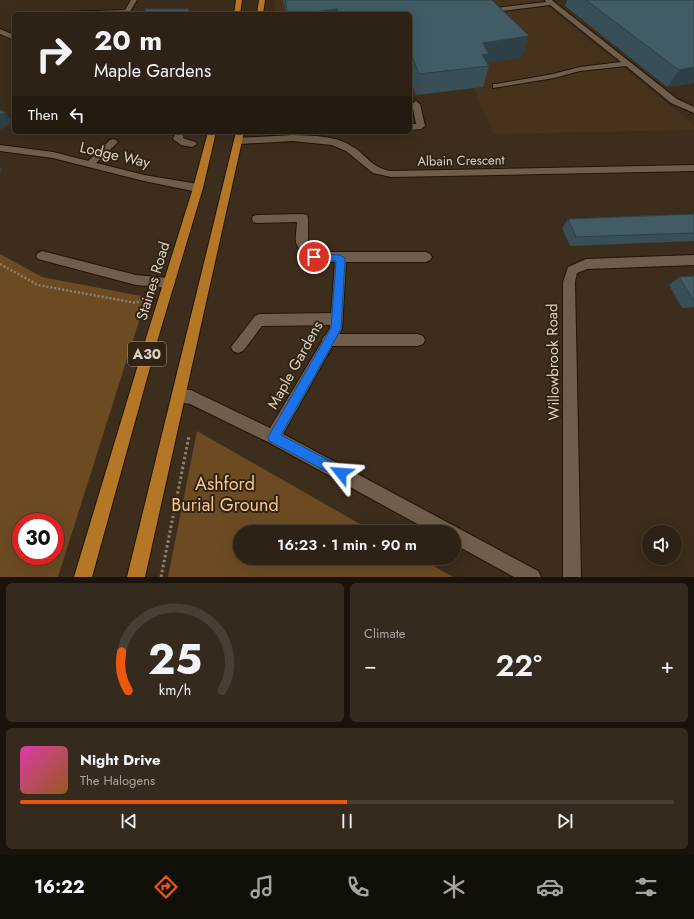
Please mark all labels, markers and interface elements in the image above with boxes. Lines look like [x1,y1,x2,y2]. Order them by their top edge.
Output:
text: 20 m [94,20,162,61]
icon: right [28,28,80,80]
text: Maple Gardens [94,58,211,84]
text: Then [28,104,58,126]
icon: left [66,104,88,126]
street label: Lodge Way [78,136,153,174]
street label: Albain Crescent [417,150,506,171]
street label: Staines Road [131,239,175,323]
pin [297,240,331,274]
icon: arrive [303,246,325,268]
street label: Willowbrook Road [541,303,565,421]
street label: Maple Gardens [262,317,328,413]
road number: A30 [128,342,166,366]
position arrow [320,452,362,494]
park label: Ashford Burial Ground [171,471,279,518]
speed limit sign: 30 [12,513,64,565]
map controls [642,525,682,565]
button: sound [642,525,682,565]
text: 16:23 · 1 min · 90 m [277,534,417,556]
text: Climate [364,624,405,643]
text: 25 [148,628,202,689]
text: 22° [495,644,542,687]
text: − [364,649,377,681]
text: + [660,649,674,681]
text: km/h [159,679,191,699]
text: Night Drive [80,749,161,771]
text: The Halogens [80,771,155,790]
icon: previous [118,810,140,832]
icon: pause [336,810,358,832]
icon: next [554,810,576,832]
icon: directions [152,873,180,901]
icon: music [248,873,276,901]
icon: phone [344,873,372,901]
icon: climate [440,873,468,901]
icon: car [536,873,564,901]
icon: filters [632,873,660,901]
text: 16:22 [34,874,85,900]

